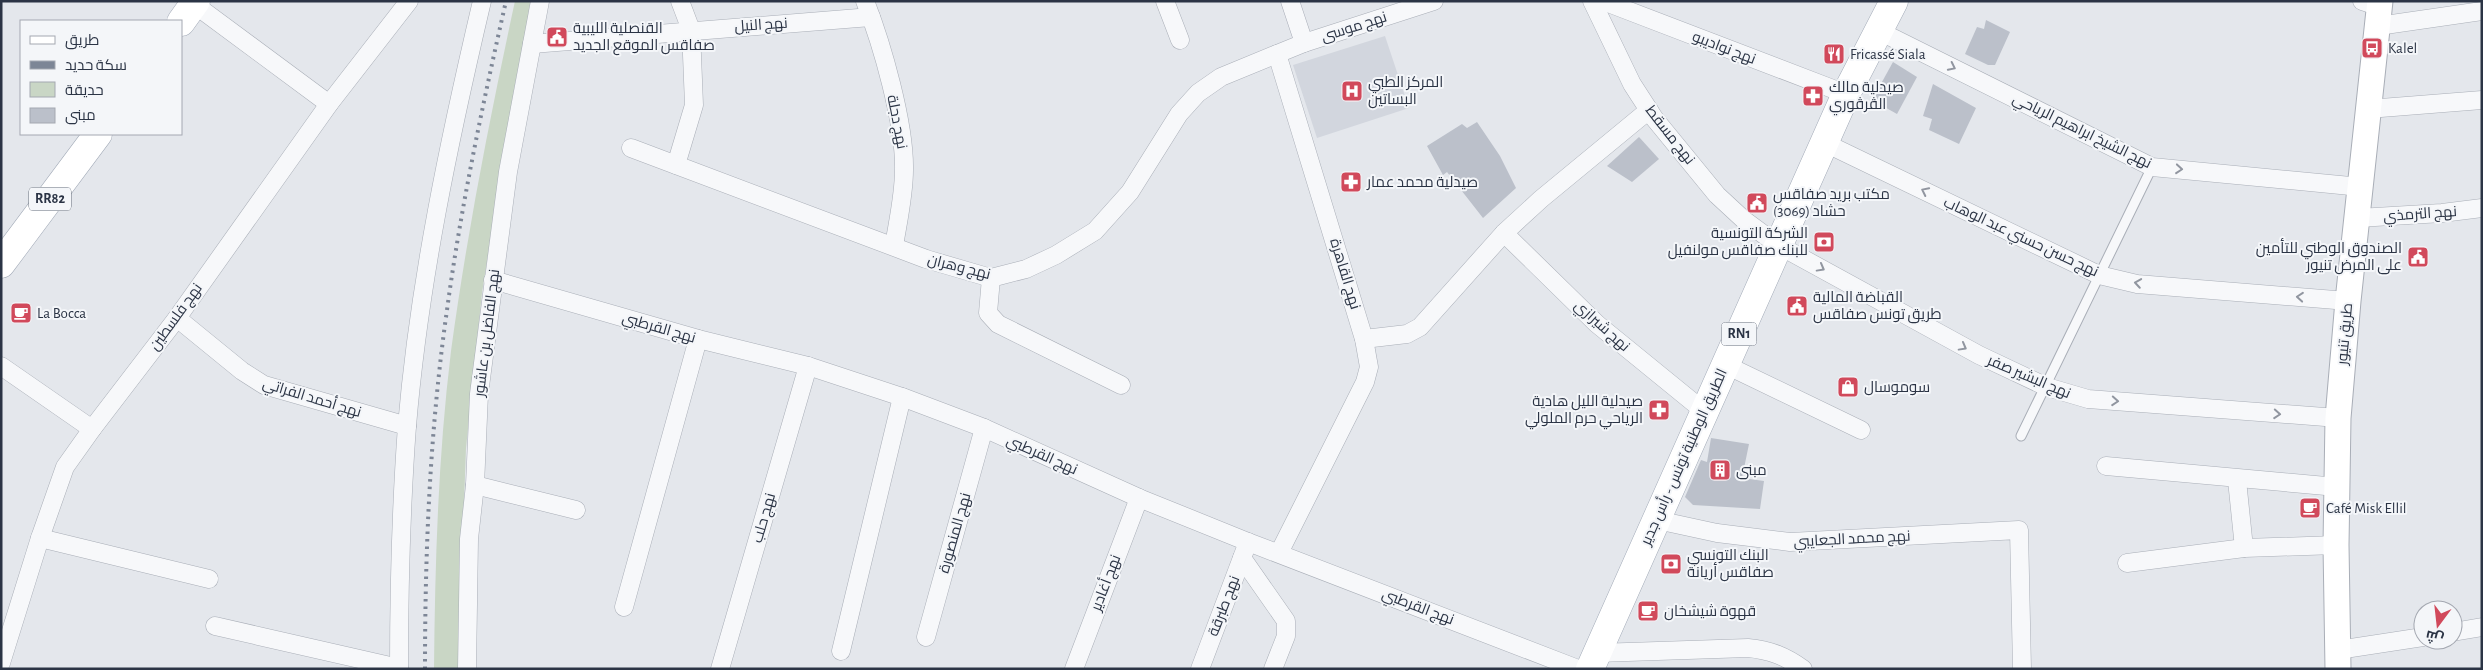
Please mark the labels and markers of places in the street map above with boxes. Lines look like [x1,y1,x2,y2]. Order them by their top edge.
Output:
place label: القنصلية الليبية صفاقس الموقع الجديد [573,21,715,56]
public building icon: القنصلية الليبية صفاقس الموقع الجديد [545,25,569,49]
bus stop icon: Kalel [2360,36,2384,60]
place label: Kalel [2388,41,2417,56]
restaurant icon: Fricassé Siala [1822,42,1846,66]
place label: Fricassé Siala [1850,47,1926,62]
place label: المركز الطبي البساتين [1368,75,1443,109]
hospital icon: المركز الطبي البساتين [1340,79,1364,103]
place label: صيدلية مالك الڤرڤوري [1829,80,1904,116]
pharmacy icon: صيدلية مالك الڤرڤوري [1801,84,1825,108]
pharmacy icon: صيدلية محمد عمار [1339,170,1363,194]
place label: صيدلية محمد عمار [1366,175,1478,191]
place label: مكتب بريد صفاقس حشاد (3069) [1773,187,1890,219]
public building icon: مكتب بريد صفاقس حشاد (3069) [1745,191,1769,215]
place label: الشركة التونسية للبنك صفاقس مولنفيل [1668,225,1808,260]
bank icon: الشركة التونسية للبنك صفاقس مولنفيل [1812,230,1836,254]
place label: الصندوق الوطني للتأمين على المرض تنيور [2256,238,2402,275]
public building icon: الصندوق الوطني للتأمين على المرض تنيور [2406,245,2430,269]
place label: القباضة المالية طريق تونس صفاقس [1813,290,1942,324]
public building icon: القباضة المالية طريق تونس صفاقس [1785,294,1809,318]
cafe icon: La Bocca [9,301,33,325]
place label: La Bocca [37,306,86,321]
shop icon: سوموسال [1836,375,1860,399]
place label: سوموسال [1864,380,1930,396]
place label: صيدلية الليل هادية الرياحي حرم الملولي [1525,394,1643,430]
pharmacy icon: صيدلية الليل هادية الرياحي حرم الملولي [1647,398,1671,422]
building icon: مبنى [1708,458,1732,482]
place label: مبنى [1736,463,1767,480]
cafe icon: Café Misk Ellil [2298,496,2322,520]
place label: Café Misk Ellil [2326,501,2407,516]
place label: البنك التونسي صفاقس أريانة [1687,548,1774,582]
bank icon: البنك التونسي صفاقس أريانة [1659,552,1683,576]
cafe icon: قهوة شيشخان [1636,599,1660,623]
place label: قهوة شيشخان [1664,603,1756,621]

